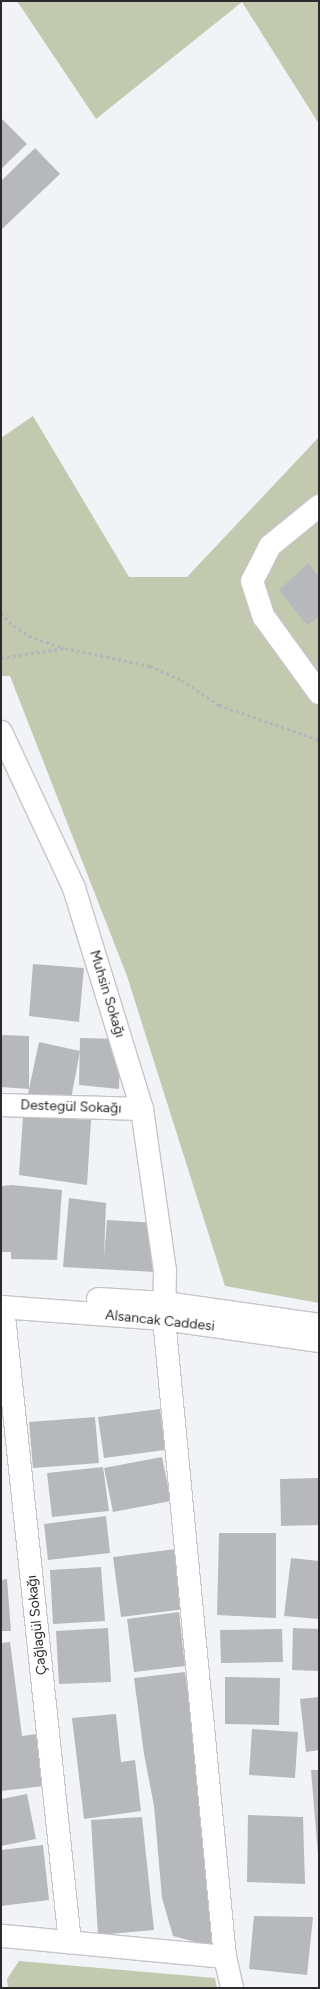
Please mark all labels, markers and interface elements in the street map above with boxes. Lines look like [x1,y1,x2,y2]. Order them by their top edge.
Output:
street label: Muhsin Sokağı [86,948,128,1040]
street label: Destegül Sokağı [20,1097,122,1117]
street label: Alsancak Caddesi [104,1307,216,1335]
street label: Çağlagül Sokağı [23,1574,51,1676]

